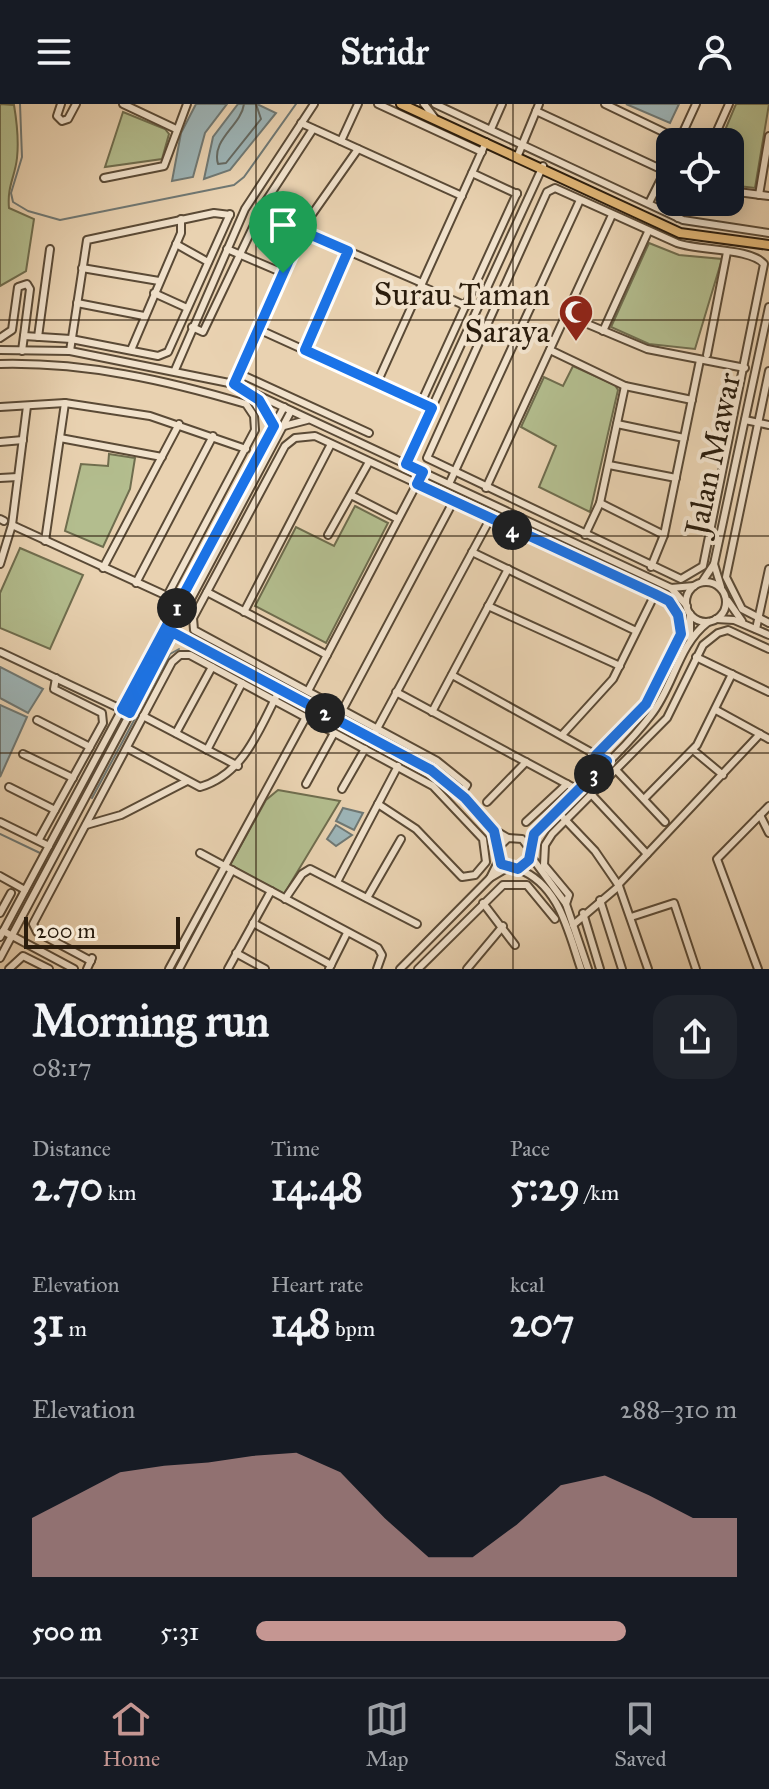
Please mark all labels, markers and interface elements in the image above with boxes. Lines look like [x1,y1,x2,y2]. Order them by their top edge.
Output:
icon: menu [32,30,76,74]
text: Stridr [340,30,429,74]
icon: person [693,30,737,74]
map controls [656,128,744,216]
button: locate [656,128,744,216]
pin [249,191,317,273]
icon: arrive [261,203,305,247]
place label: Surau Taman Saraya [374,275,550,351]
mosque icon: Surau Taman Saraya [557,293,595,343]
street label: Jalan Mawar [676,369,749,542]
pin: 4 [492,510,532,550]
text: 4 [506,516,518,543]
pin: 1 [157,588,197,628]
text: 1 [173,594,181,621]
pin: 2 [305,693,345,733]
text: 2 [320,699,330,726]
pin: 3 [574,754,614,794]
text: 3 [590,760,598,787]
scale bar [24,913,180,949]
text: 200 m [36,917,96,944]
text: Morning run [32,994,269,1048]
button: share [653,995,737,1079]
text: 08:17 [32,1051,92,1083]
text: Distance [32,1135,111,1162]
text: Time [271,1135,320,1162]
text: Pace [510,1135,550,1162]
text: 2.70 [32,1162,103,1211]
text: 14:48 [271,1162,363,1211]
text: 5:29 [510,1162,580,1211]
text: km [103,1179,137,1206]
text: /km [580,1179,619,1206]
text: Elevation [32,1271,119,1298]
text: Heart rate [271,1271,364,1298]
text: kcal [510,1271,545,1298]
text: 31 [32,1298,64,1347]
text: 148 [271,1298,330,1347]
text: 207 [510,1298,574,1347]
text: m [64,1315,87,1342]
text: bpm [330,1315,375,1342]
text: Elevation [32,1393,135,1425]
text: 288–310 m [620,1393,737,1425]
text: 500 m [32,1615,102,1647]
text: 5:31 [160,1615,199,1647]
tab: Home [103,1697,160,1772]
tab: Map [365,1697,409,1772]
tab: Saved [614,1697,666,1772]

